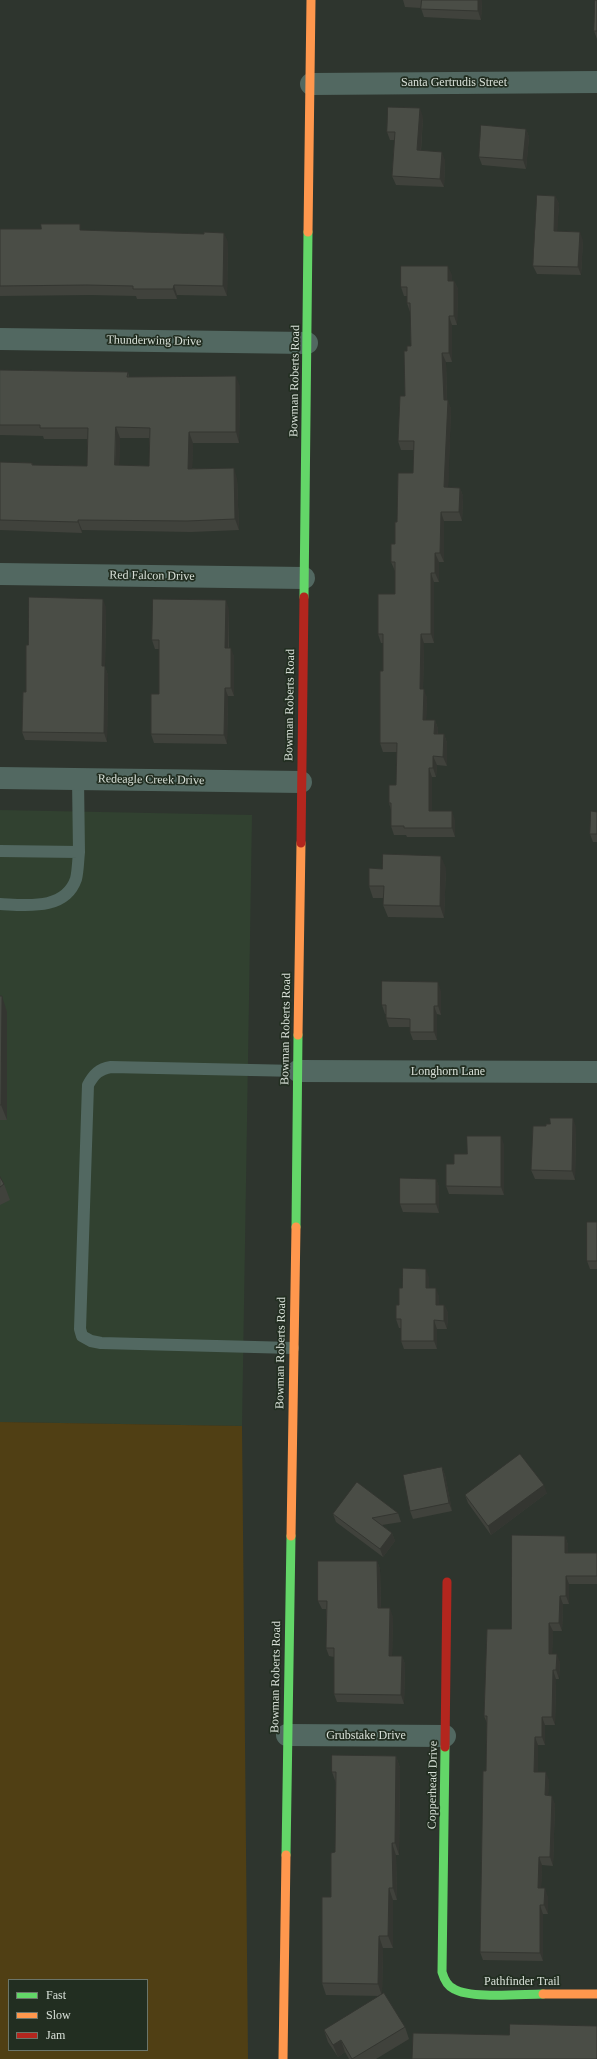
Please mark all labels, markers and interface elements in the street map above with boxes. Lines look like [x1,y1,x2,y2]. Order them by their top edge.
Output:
street label: Santa Gertrudis Street [401,76,507,90]
street label: Bowman Roberts Road [287,325,303,437]
street label: Thunderwing Drive [106,333,202,349]
street label: Red Falcon Drive [109,568,195,584]
street label: Bowman Roberts Road [282,649,298,761]
street label: Redeagle Creek Drive [98,772,204,788]
street label: Bowman Roberts Road [278,973,294,1085]
street label: Longhorn Lane [411,1065,485,1079]
street label: Bowman Roberts Road [273,1297,289,1409]
street label: Bowman Roberts Road [268,1621,284,1733]
street label: Grubstake Drive [326,1729,406,1743]
street label: Copperhead Drive [425,1741,441,1829]
street label: Pathfinder Trail [484,1975,560,1989]
legend [8,1979,148,2051]
text: Fast [46,1988,66,2002]
text: Slow [46,2008,71,2022]
text: Jam [46,2028,65,2042]

